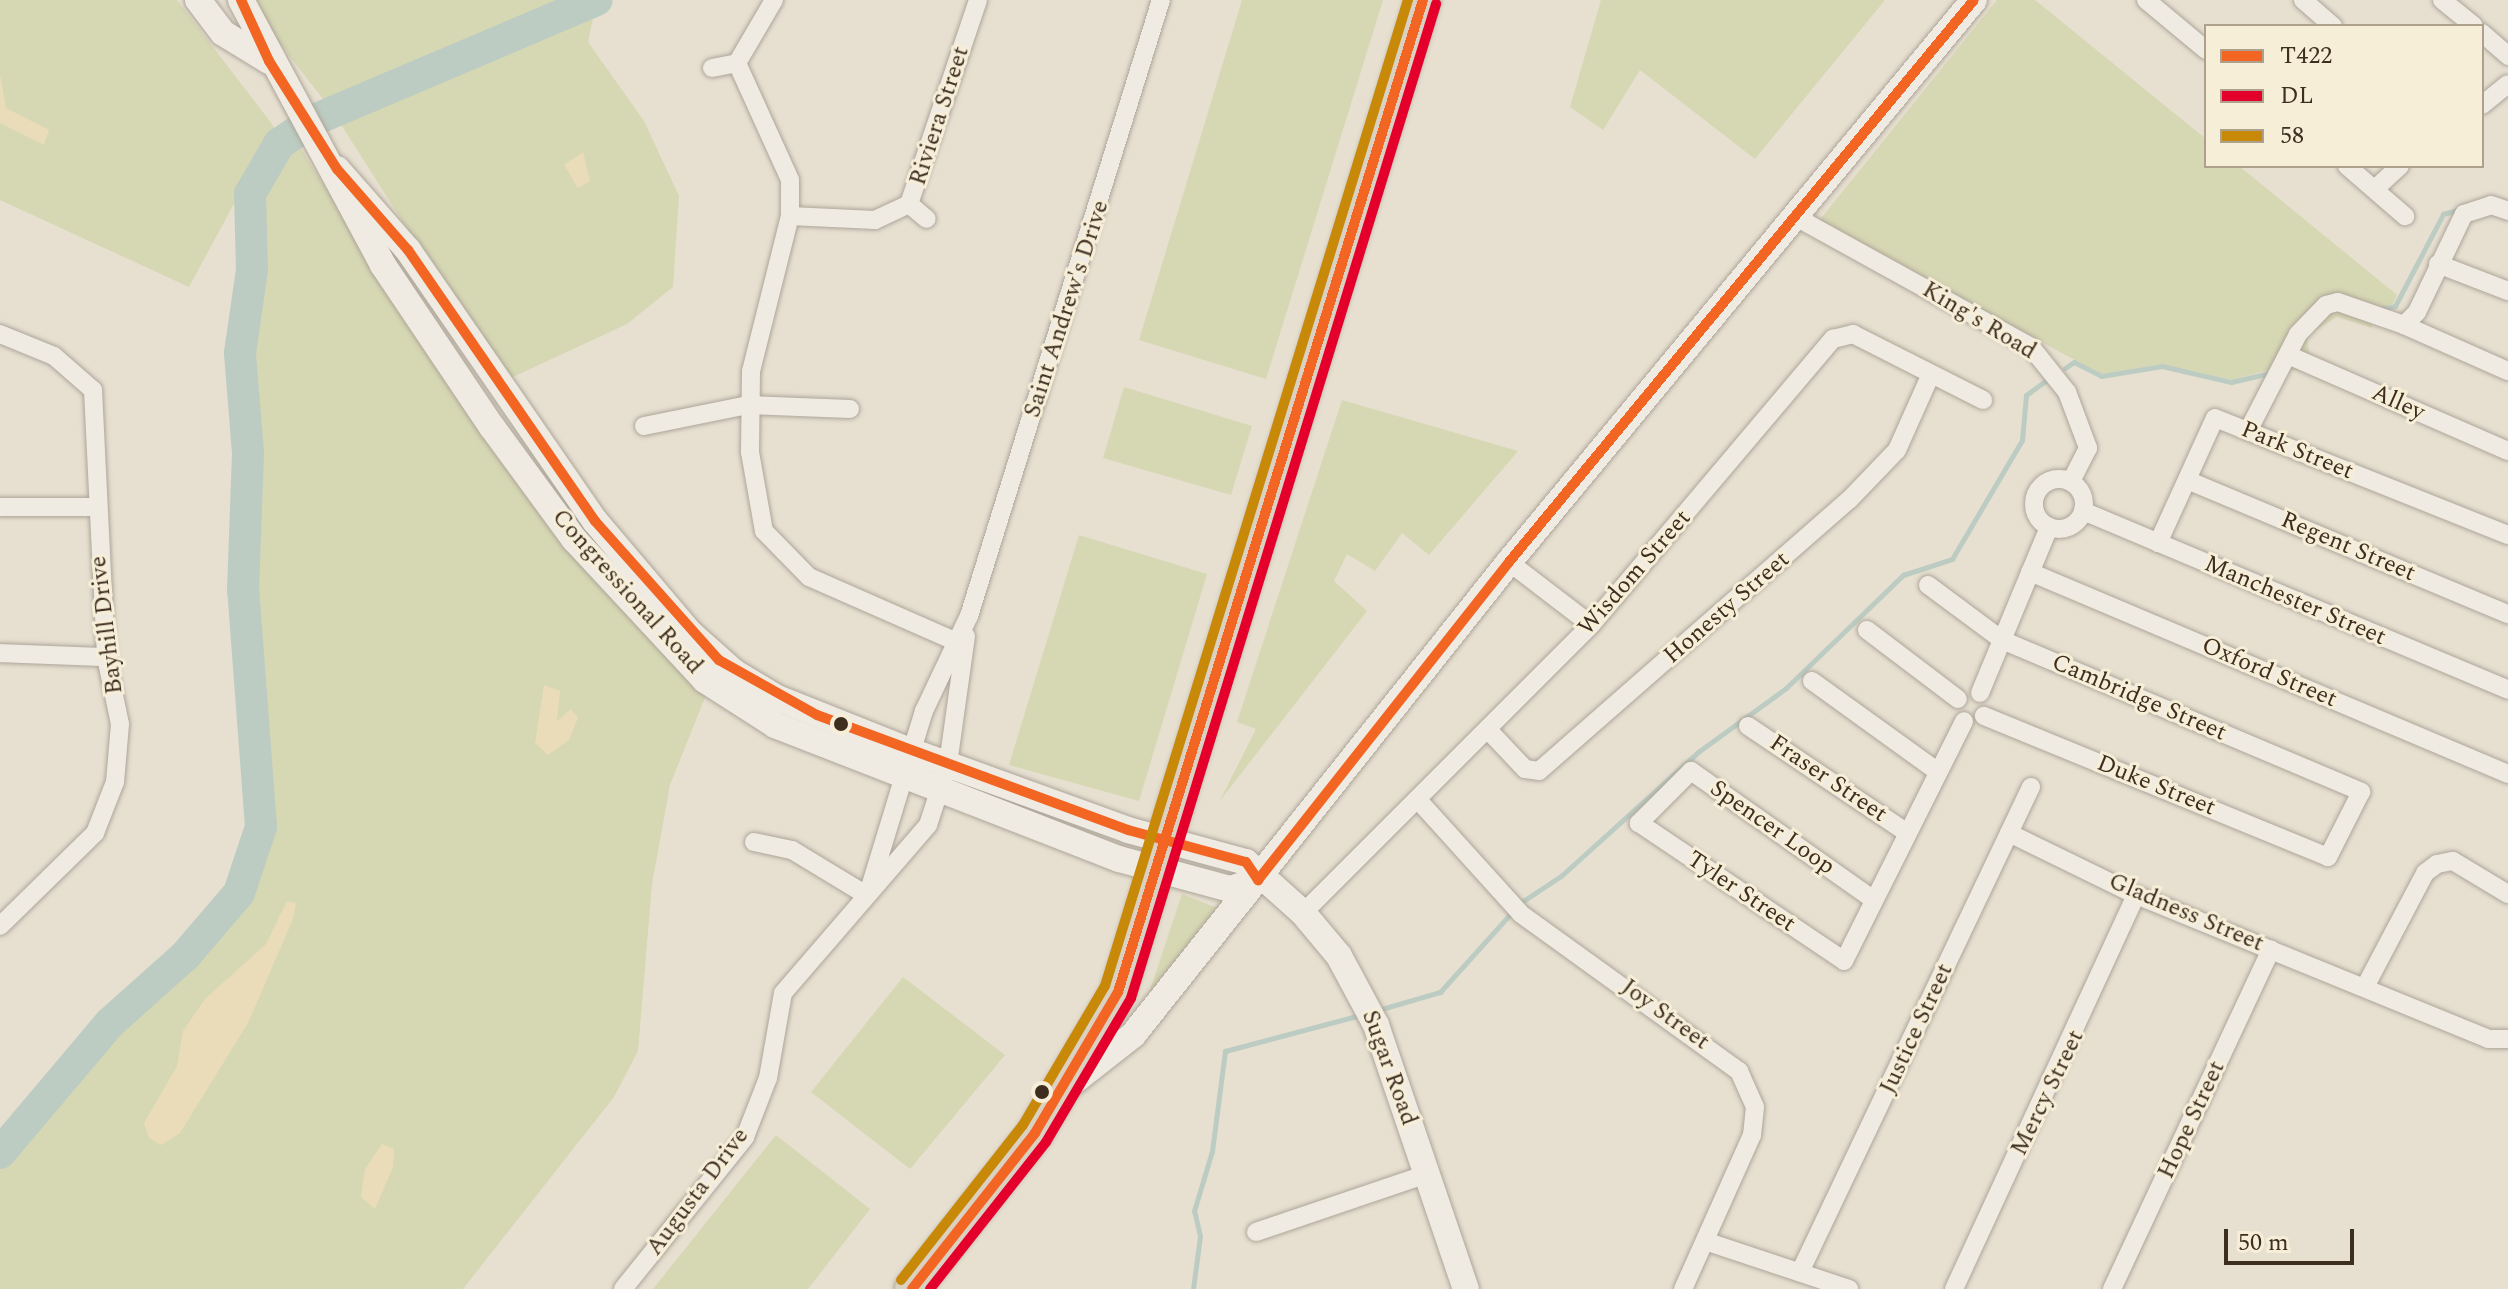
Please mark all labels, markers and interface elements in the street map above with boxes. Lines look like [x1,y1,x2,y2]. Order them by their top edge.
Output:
legend [2204,24,2484,168]
text: T422 [2280,38,2332,74]
street label: Riviera Street [904,43,976,189]
text: DL [2280,78,2314,114]
text: 58 [2280,118,2304,154]
street label: Saint Andrew's Drive [1018,197,1116,421]
street label: King's Road [1917,276,2041,366]
street label: Alley [2367,379,2429,427]
street label: Park Street [2237,415,2357,487]
street label: Congressional Road [545,504,709,680]
street label: Wisdom Street [1573,504,1697,642]
street label: Regent Street [2276,506,2420,588]
street label: Honesty Street [1658,546,1796,670]
street label: Manchester Street [2200,550,2390,652]
street label: Bayhill Drive [84,554,130,696]
street label: Oxford Street [2197,632,2341,714]
street label: Cambridge Street [2047,648,2231,748]
unlabelled marker [833,716,849,732]
street label: Fraser Street [1764,729,1892,829]
street label: Duke Street [2092,749,2220,823]
street label: Spencer Loop [1704,774,1840,882]
street label: Tyler Street [1681,845,1801,939]
street label: Gladness Street [2104,867,2268,959]
street label: Justice Street [1874,959,1960,1099]
street label: Joy Street [1615,973,1715,1057]
street label: Sugar Road [1355,1006,1423,1130]
street label: Mercy Street [2005,1026,2091,1160]
street label: Hope Street [2152,1056,2232,1184]
unlabelled marker [1034,1084,1050,1100]
street label: Augusta Drive [641,1122,755,1262]
scale bar [2228,1213,2358,1263]
text: 50 m [2238,1225,2289,1261]

